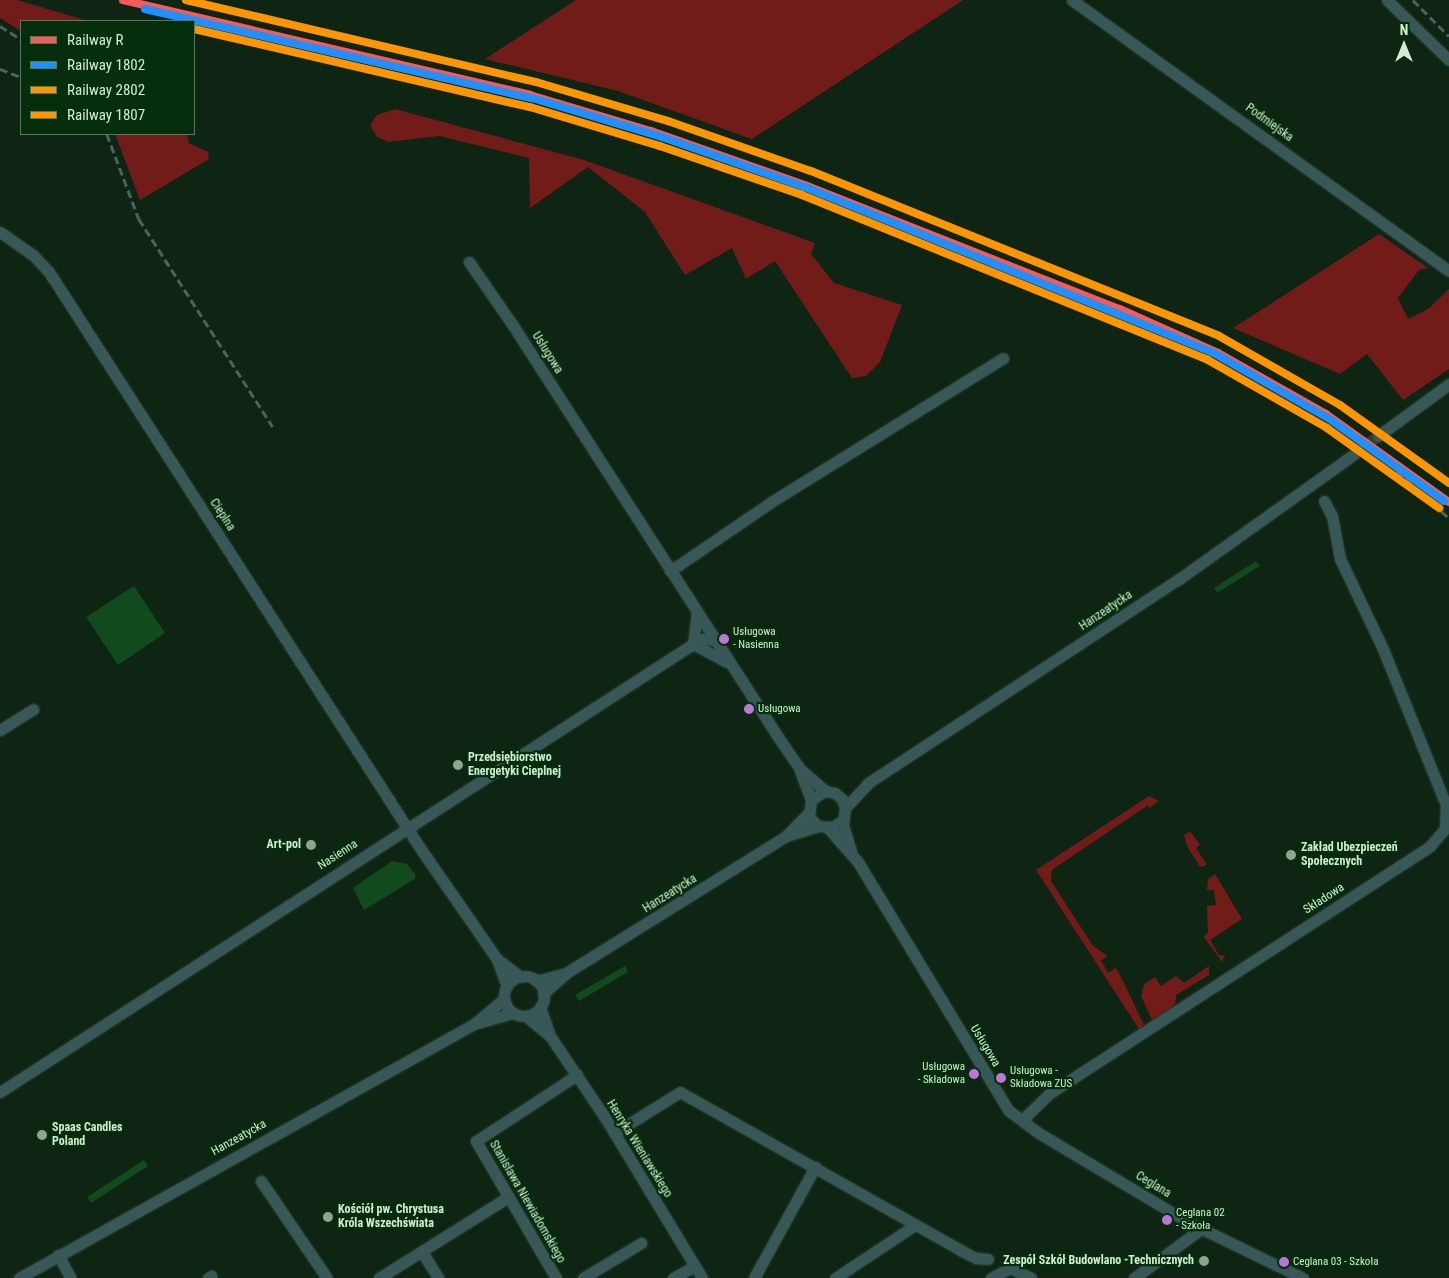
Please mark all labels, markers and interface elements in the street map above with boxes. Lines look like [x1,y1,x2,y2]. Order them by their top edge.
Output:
legend [20,20,195,135]
north arrow [1379,20,1429,70]
text: N [1400,22,1408,38]
text: Railway R [67,31,124,49]
text: Railway 1802 [67,56,145,74]
text: Railway 2802 [67,81,145,99]
street label: Podmiejska [1242,101,1296,145]
text: Railway 1807 [67,106,145,124]
street label: Usługowa [529,329,565,377]
street label: Cieplna [206,496,238,534]
street label: Hanzeatycka [1077,588,1135,634]
place label: Usługowa - Nasienna [733,626,779,652]
marker: Usługowa - Nasienna [719,634,729,644]
place label: Usługowa [758,702,801,716]
marker: Usługowa [744,704,754,714]
place label: Przedsiębiorstwo Energetyki Cieplnej [468,751,561,779]
marker: Przedsiębiorstwo Energetyki Cieplnej [452,759,464,771]
street label: Nasienna [315,837,361,873]
place label: Art-pol [267,838,301,852]
marker: Art-pol [305,839,317,851]
place label: Zakład Ubezpieczeń Społecznych [1301,841,1398,869]
marker: Zakład Ubezpieczeń Społecznych [1285,849,1297,861]
street label: Hanzeatycka [640,872,700,916]
street label: Składowa [1301,880,1347,918]
street label: Usługowa [967,1022,1003,1070]
place label: Usługowa - Składowa [918,1061,965,1087]
place label: Usługowa - Składowa ZUS [1010,1065,1072,1091]
marker: Usługowa - Składowa [969,1069,979,1079]
marker: Usługowa - Składowa ZUS [996,1073,1006,1083]
street label: Henryka Wieniawskiego [603,1098,675,1200]
street label: Hanzeatycka [209,1117,269,1159]
place label: Spaas Candles Poland [52,1121,122,1149]
marker: Spaas Candles Poland [36,1129,48,1141]
street label: Stanisława Niewiadomskiego [486,1138,568,1266]
street label: Ceglana [1133,1169,1173,1201]
place label: Kościół pw. Chrystusa Króla Wszechświata [338,1203,444,1231]
place label: Ceglana 02 - Szkoła [1176,1207,1225,1233]
marker: Kościół pw. Chrystusa Króla Wszechświata [322,1211,334,1223]
marker: Ceglana 02 - Szkoła [1162,1215,1172,1225]
place label: Zespół Szkół Budowlano -Technicznych [1003,1254,1194,1268]
marker: Zespół Szkół Budowlano -Technicznych [1198,1255,1210,1267]
place label: Ceglana 03 - Szkoła [1293,1255,1378,1269]
marker: Ceglana 03 - Szkoła [1279,1257,1289,1267]

